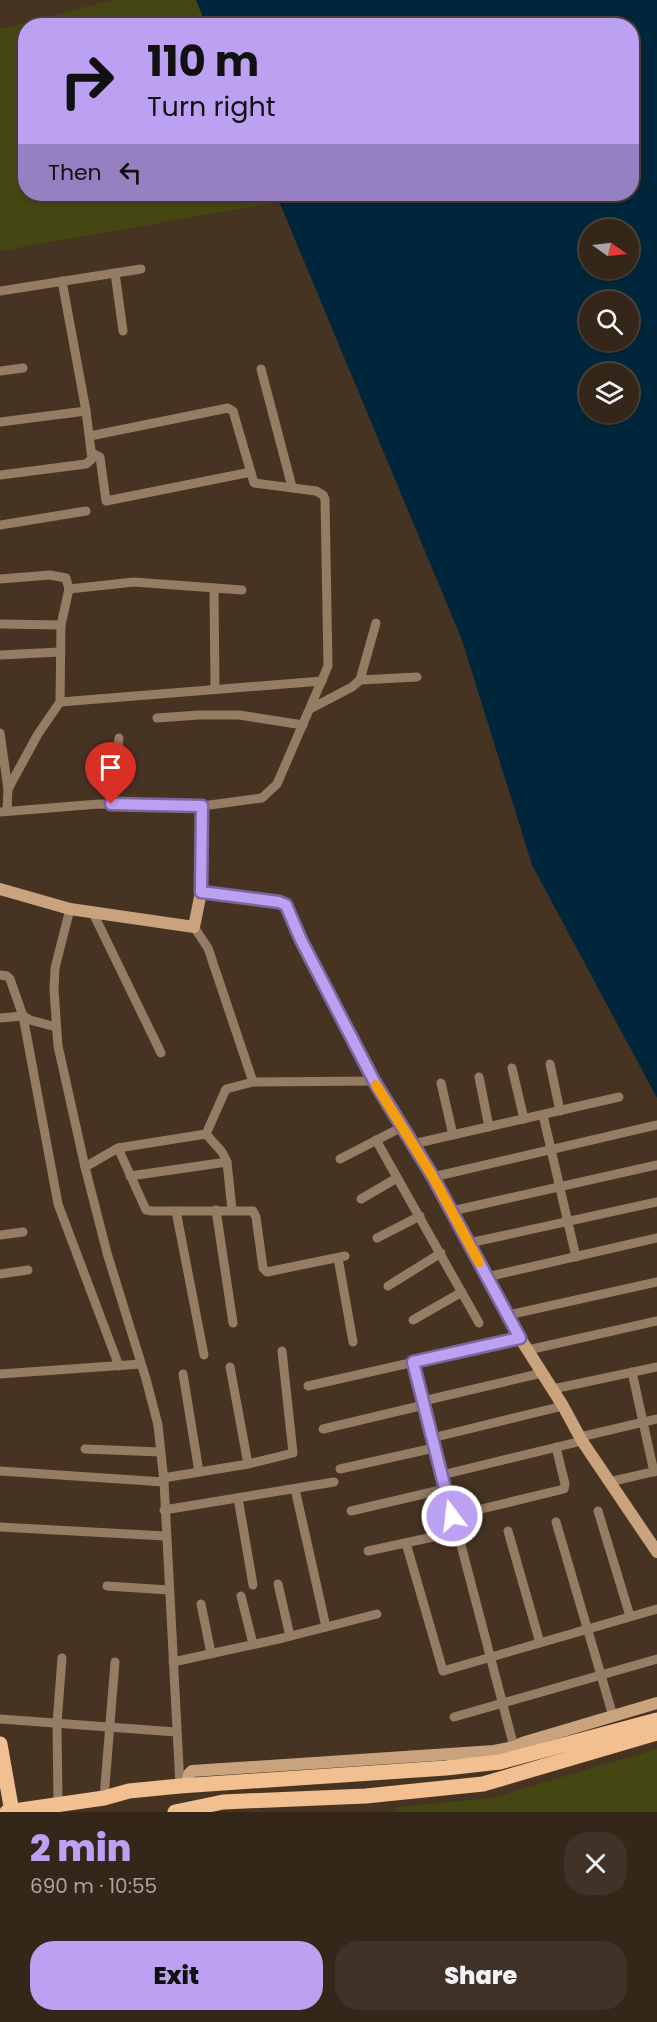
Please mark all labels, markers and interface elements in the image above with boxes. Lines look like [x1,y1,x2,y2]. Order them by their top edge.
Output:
text: 110 m [147,32,259,91]
icon: right [48,42,126,120]
text: Turn right [147,88,276,125]
icon: left [114,156,147,189]
text: Then [48,157,102,188]
north arrow [579,219,639,279]
map controls [579,219,639,423]
button: search [579,291,639,351]
button: layers [579,363,639,423]
pin [85,742,136,804]
icon: arrive [94,751,127,784]
position arrow [420,1484,484,1548]
text: 2 min [30,1823,132,1874]
button: close [564,1832,627,1895]
text: 690 m · 10:55 [30,1872,157,1900]
button: Exit [30,1941,323,2010]
button: Share [335,1941,627,2010]

